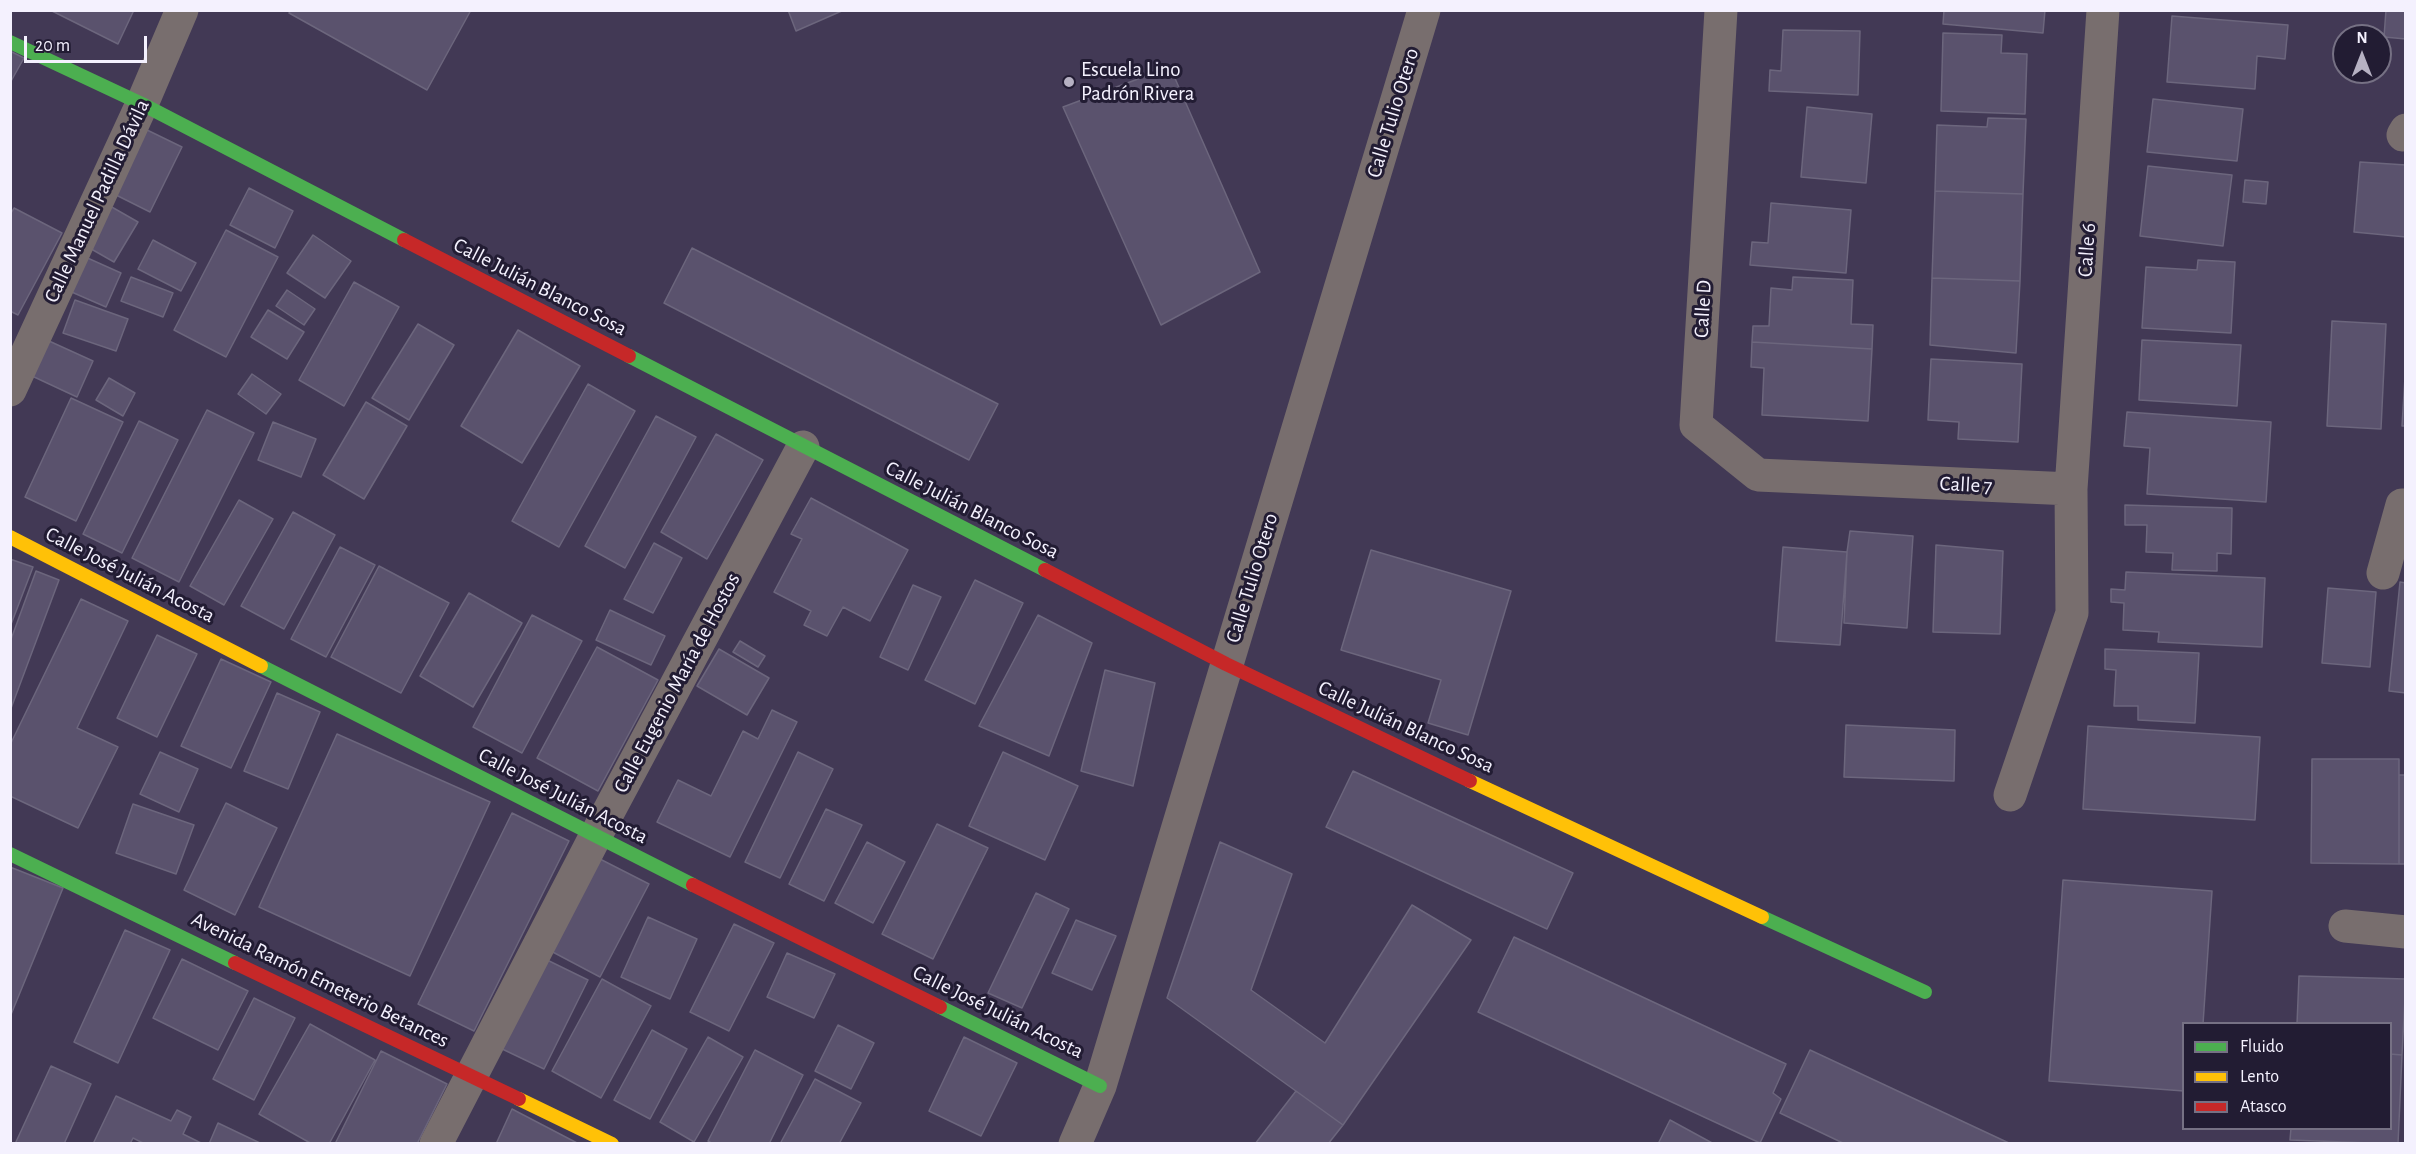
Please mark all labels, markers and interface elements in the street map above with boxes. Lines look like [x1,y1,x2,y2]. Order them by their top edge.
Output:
scale bar [27,24,150,62]
north arrow [2332,24,2392,84]
text: N [2356,30,2368,46]
text: 20 m [35,37,70,55]
street label: Calle Tulio Otero [1361,45,1425,181]
place label: Escuela Lino Padrón Rivera [1081,57,1194,107]
marker: Escuela Lino Padrón Rivera [1062,75,1076,89]
street label: Calle Manuel Padilla Dávila [39,95,155,307]
street label: Calle 6 [2073,222,2101,278]
street label: Calle Julián Blanco Sosa [449,232,631,342]
street label: Calle D [1689,280,1717,338]
street label: Calle Julián Blanco Sosa [881,455,1063,565]
street label: Calle 7 [1939,471,1993,499]
street label: Calle Tulio Otero [1220,510,1284,646]
street label: Calle José Julián Acosta [41,521,219,629]
street label: Calle Eugenio María de Hostos [608,569,746,797]
street label: Calle Julián Blanco Sosa [1314,675,1498,779]
street label: Calle José Julián Acosta [474,742,652,850]
street label: Avenida Ramón Emeterio Betances [187,907,453,1053]
street label: Calle José Julián Acosta [909,960,1087,1064]
legend [2182,1022,2392,1130]
text: Fluido [2240,1038,2284,1056]
text: Lento [2240,1068,2279,1086]
text: Atasco [2240,1098,2287,1116]

